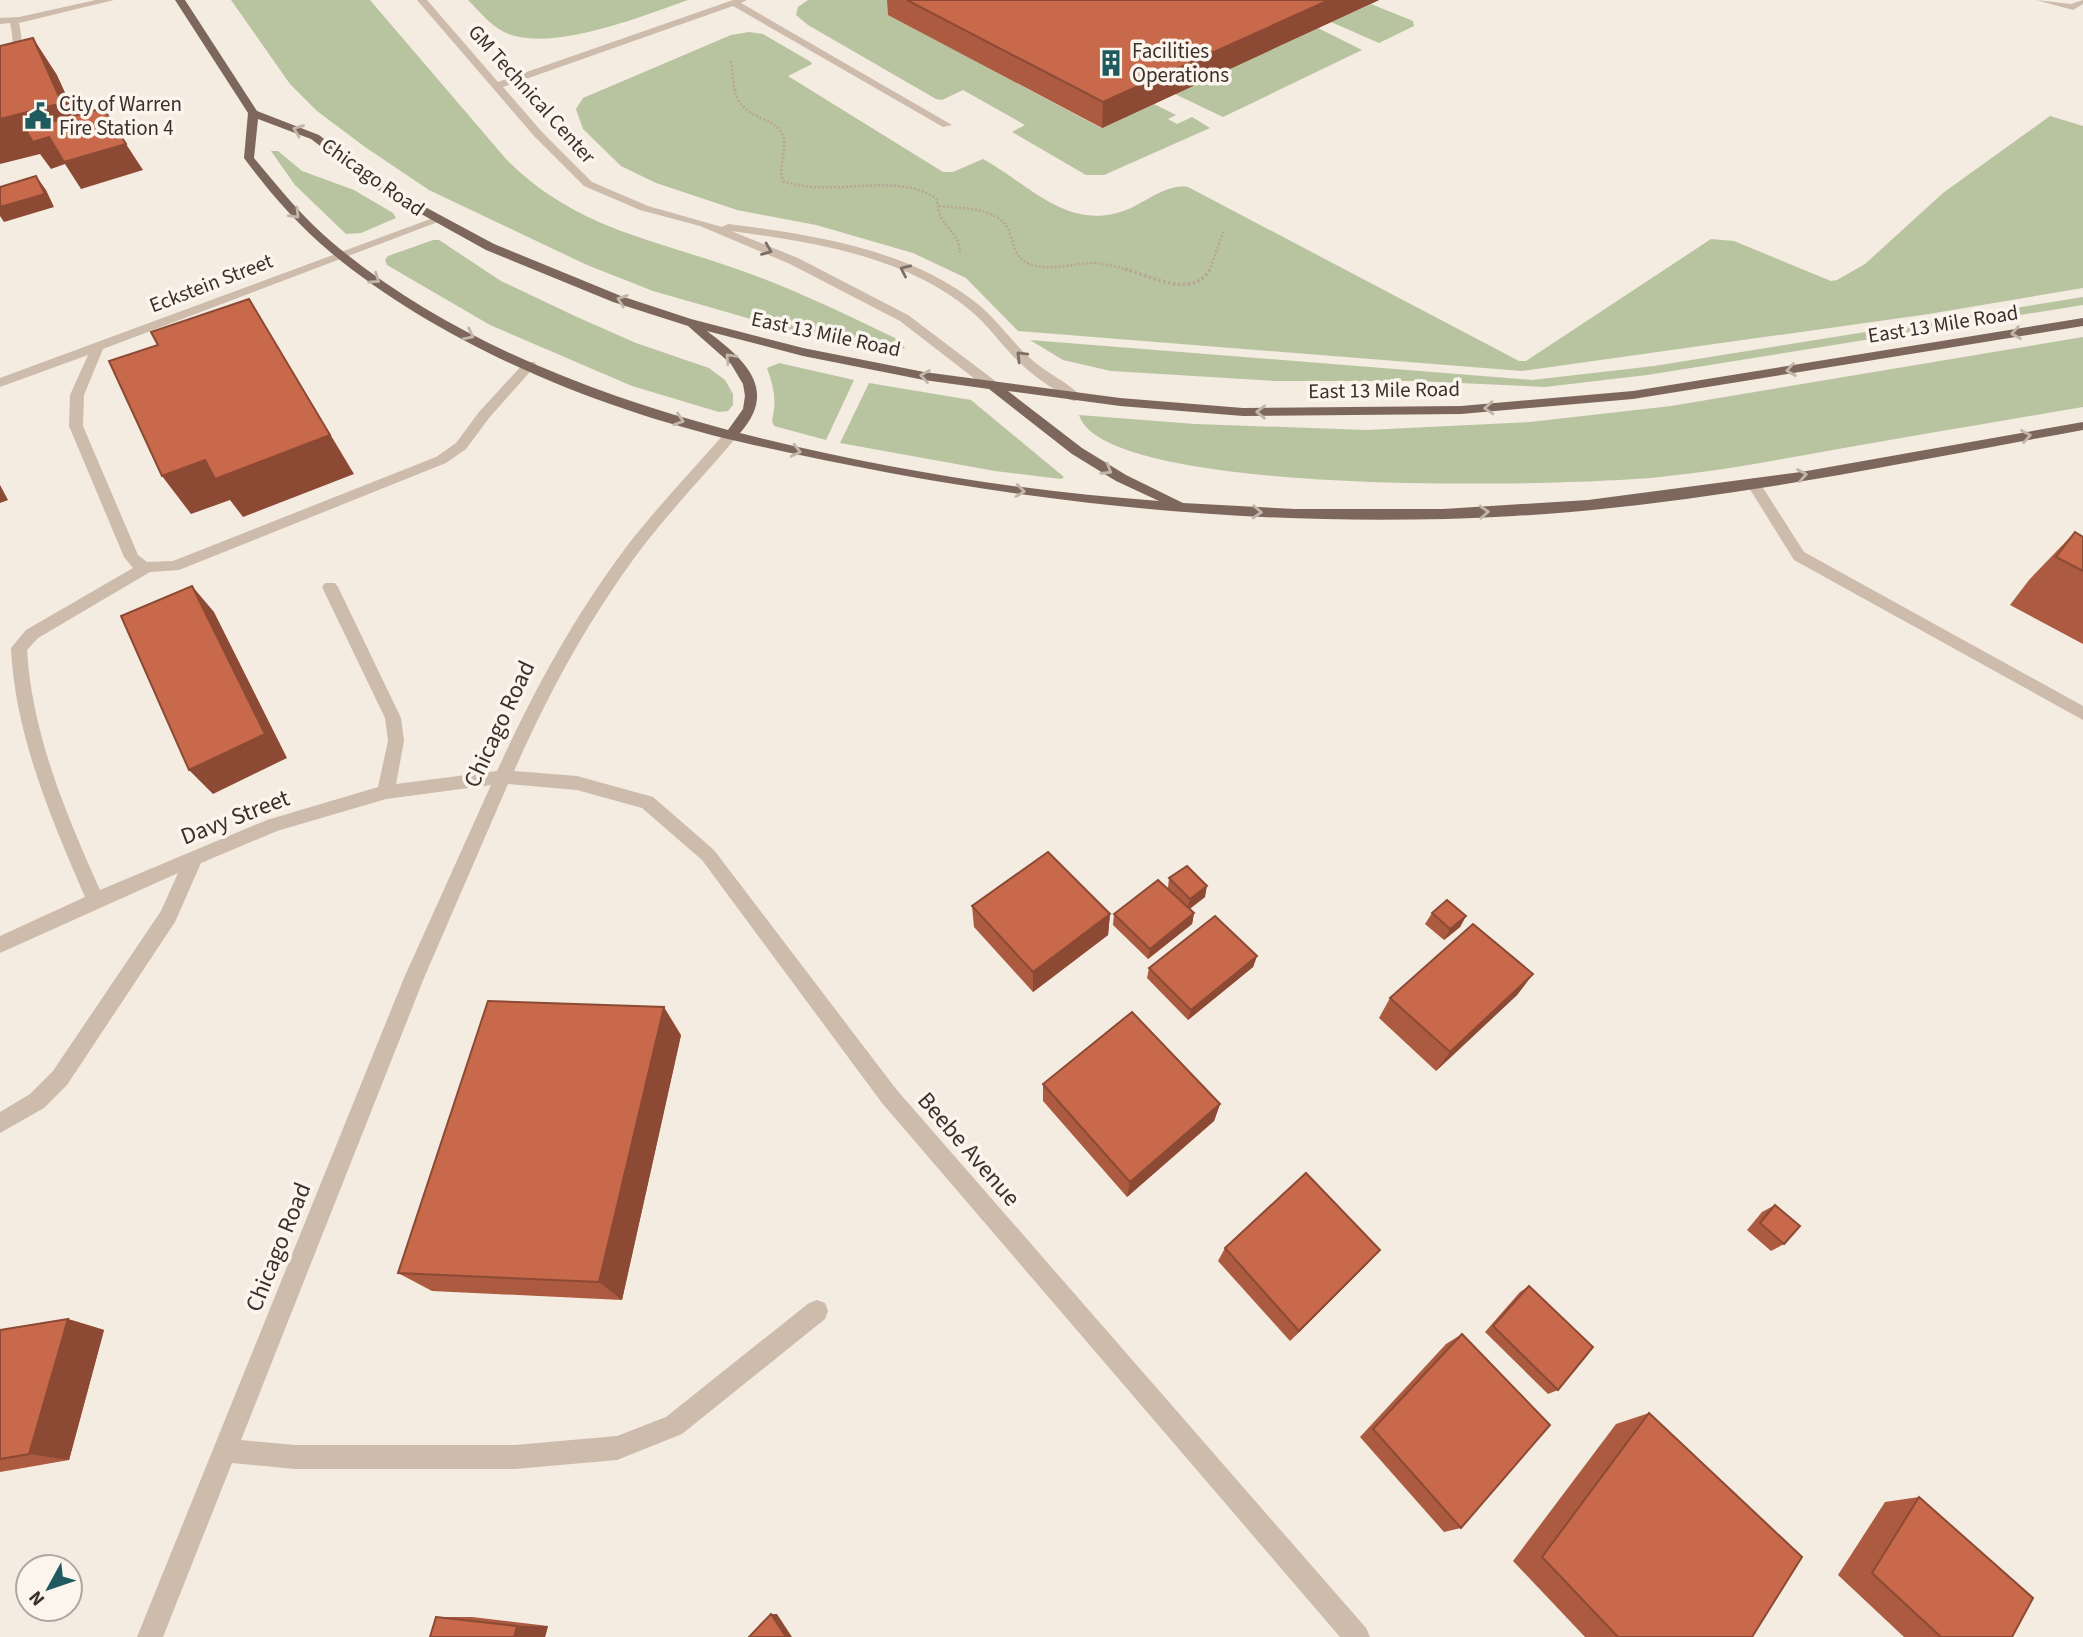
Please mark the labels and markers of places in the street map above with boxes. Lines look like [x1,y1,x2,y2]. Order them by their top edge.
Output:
place label: Facilities Operations [1132,36,1229,90]
building icon: Facilities Operations [1096,48,1126,78]
place label: City of Warren Fire Station 4 [59,89,182,143]
public building icon: City of Warren Fire Station 4 [23,101,53,131]

